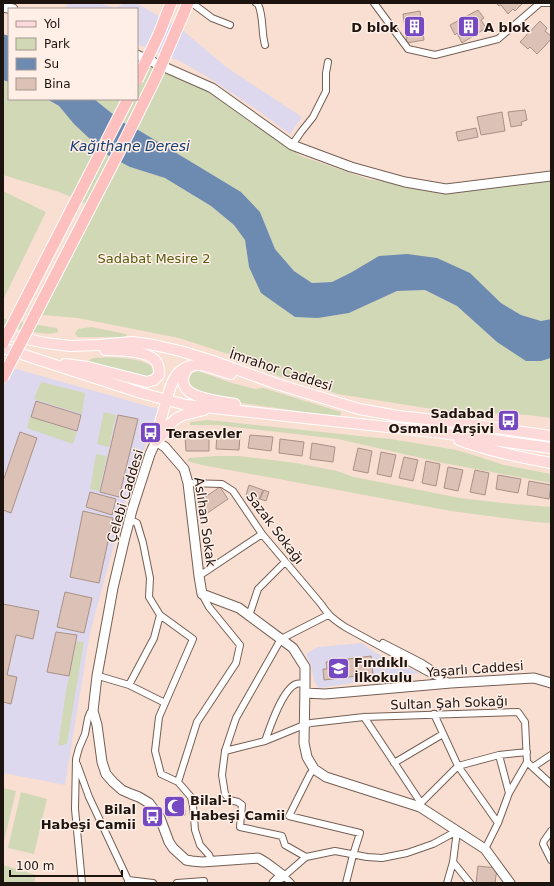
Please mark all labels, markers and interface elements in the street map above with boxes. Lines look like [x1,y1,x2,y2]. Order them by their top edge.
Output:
legend [8,8,138,100]
building icon: D blok [401,14,427,40]
building icon: A blok [455,14,481,40]
text: Yol [43,17,60,31]
place label: D blok [351,20,398,35]
place label: A blok [484,20,530,35]
text: Park [44,37,70,51]
text: Su [44,57,59,71]
text: Bina [44,77,71,91]
water label: Kağıthane Deresi [70,138,190,154]
park label: Sadabat Mesire 2 [98,251,210,266]
street label: İmrahor Caddesi [228,346,334,394]
place label: Sadabad Osmanlı Arşivi [389,406,494,436]
bus stop icon: Sadabad Osmanlı Arşivi [496,407,522,433]
bus stop icon: Terasevler [138,420,164,446]
place label: Terasevler [166,426,242,441]
street label: Çelebi Caddesi [104,448,146,544]
street label: Aslıhan Sokak [191,476,219,568]
street label: Sazak Sokağı [243,489,307,567]
place label: Fındıklı İlkokulu [354,655,412,685]
school or university icon: Fındıklı İlkokulu [326,656,352,682]
street label: Yaşarlı Caddesi [425,658,524,680]
street label: Sultan Şah Sokağı [390,693,508,713]
place label: Bilal-i Habeşi Camii [190,793,285,823]
mosque icon: Bilal-i Habeşi Camii [162,794,188,820]
place label: Bilal Habeşi Camii [41,802,136,832]
bus stop icon: Bilal Habeşi Camii [139,803,165,829]
scale bar [10,852,122,878]
text: 100 m [16,859,54,873]

